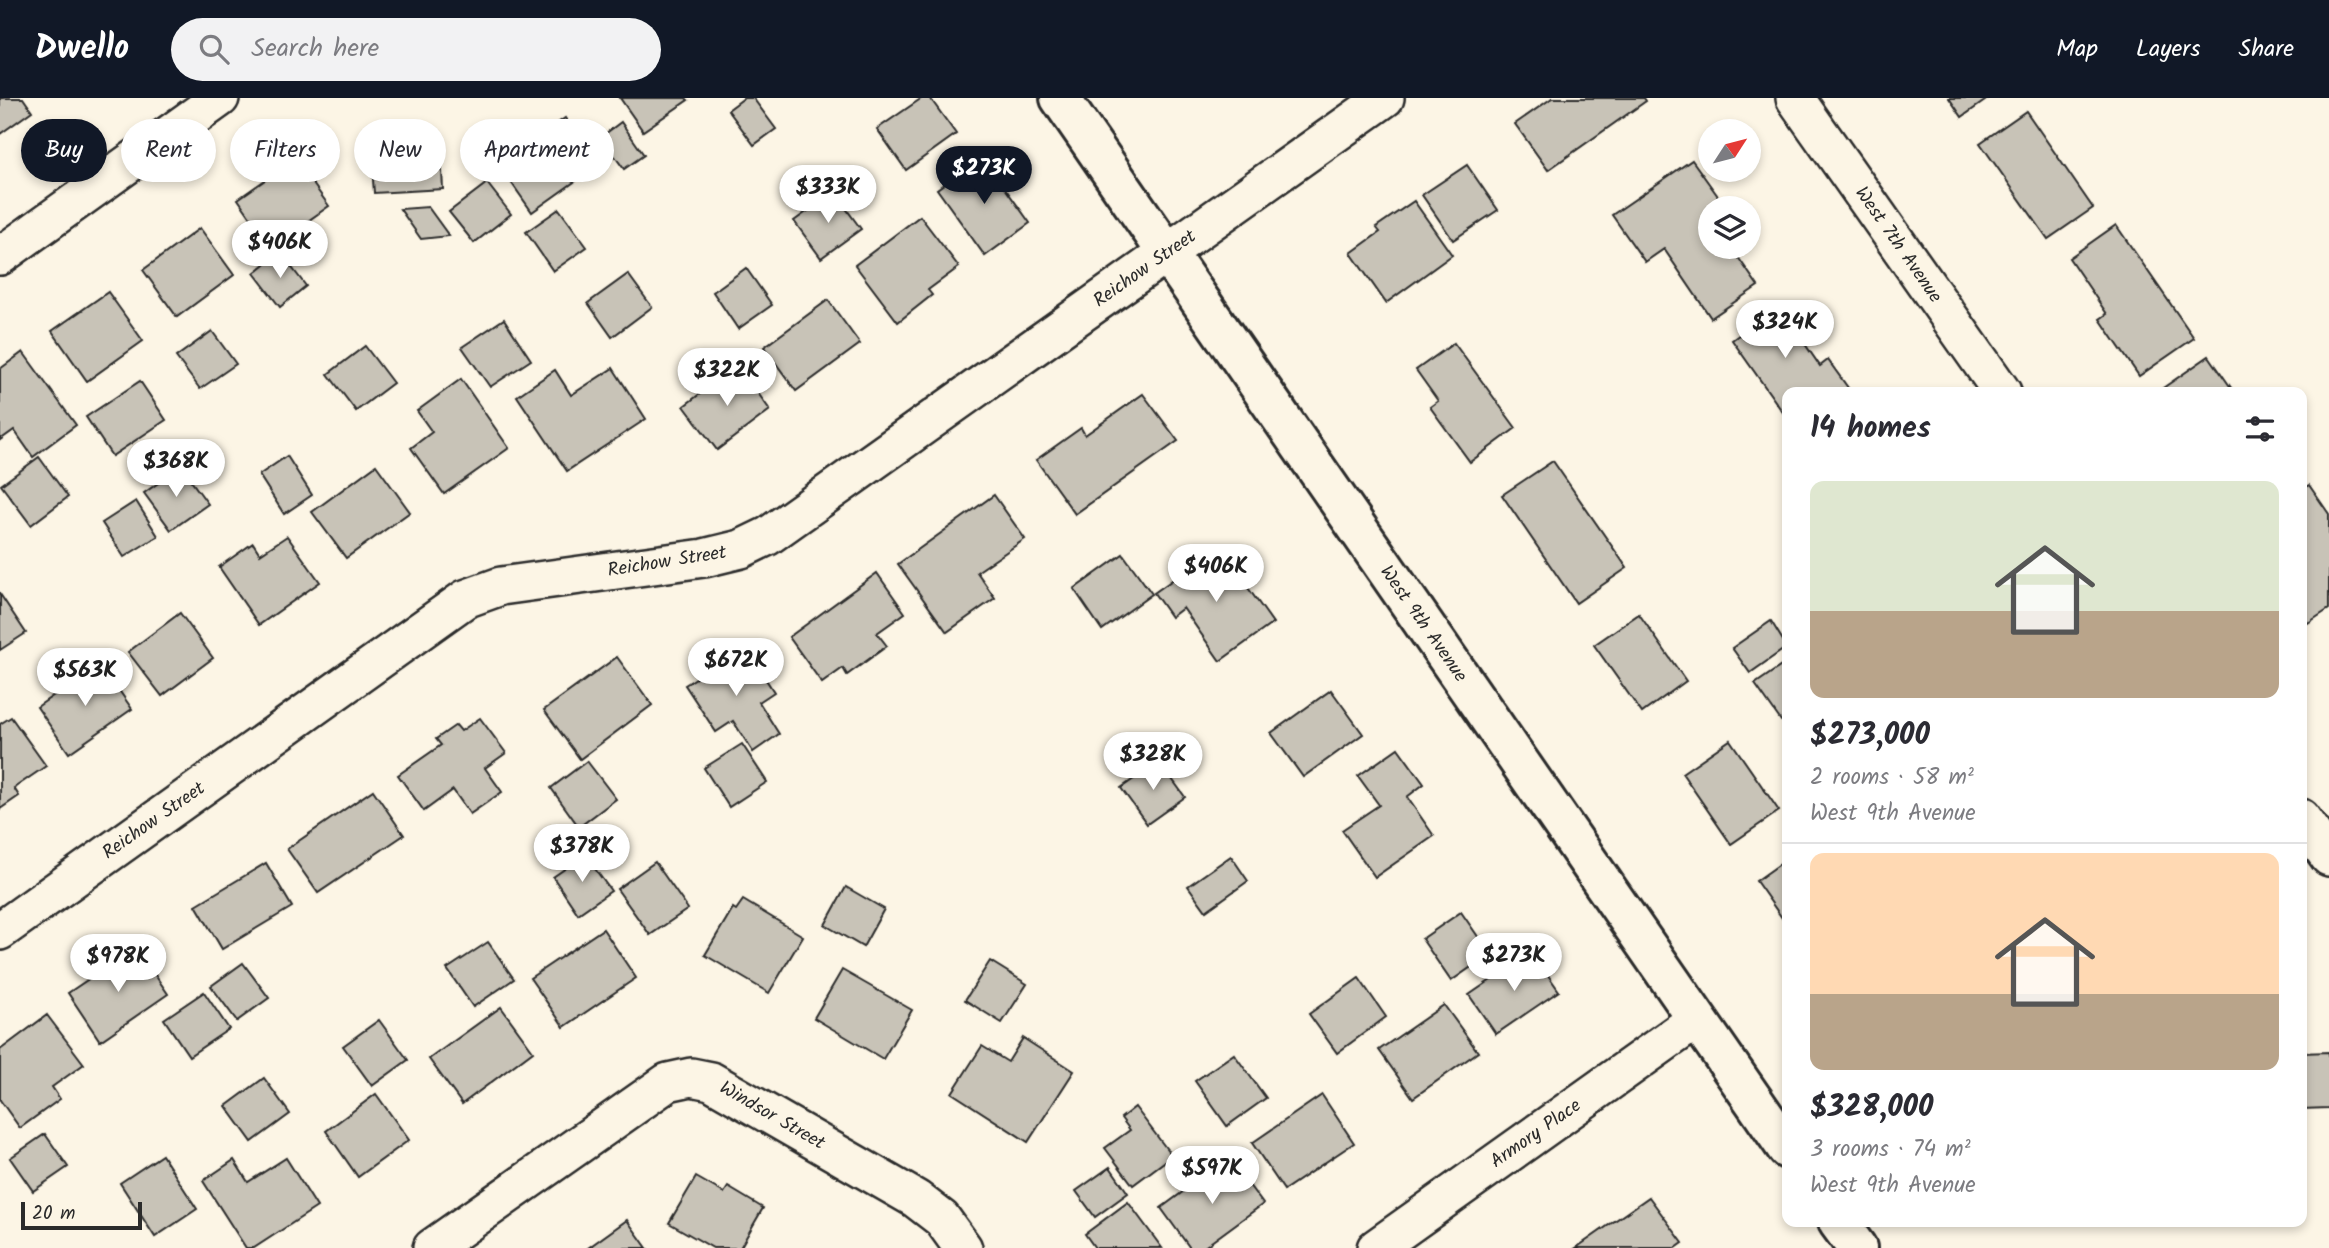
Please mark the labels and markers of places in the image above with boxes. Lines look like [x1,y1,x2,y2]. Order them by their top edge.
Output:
pin: $273K [935,146,1033,206]
pin: $333K [779,166,877,225]
pin: $406K [231,220,329,280]
pin: $324K [1736,300,1834,360]
pin: $322K [678,348,776,408]
pin: $368K [127,440,225,499]
pin: $406K [1167,545,1265,604]
pin: $672K [687,638,785,698]
pin: $563K [36,648,134,708]
pin: $328K [1104,732,1202,792]
pin: $378K [533,824,631,884]
pin: $978K [69,934,167,994]
pin: $273K [1465,934,1563,993]
pin: $597K [1163,1146,1261,1206]

